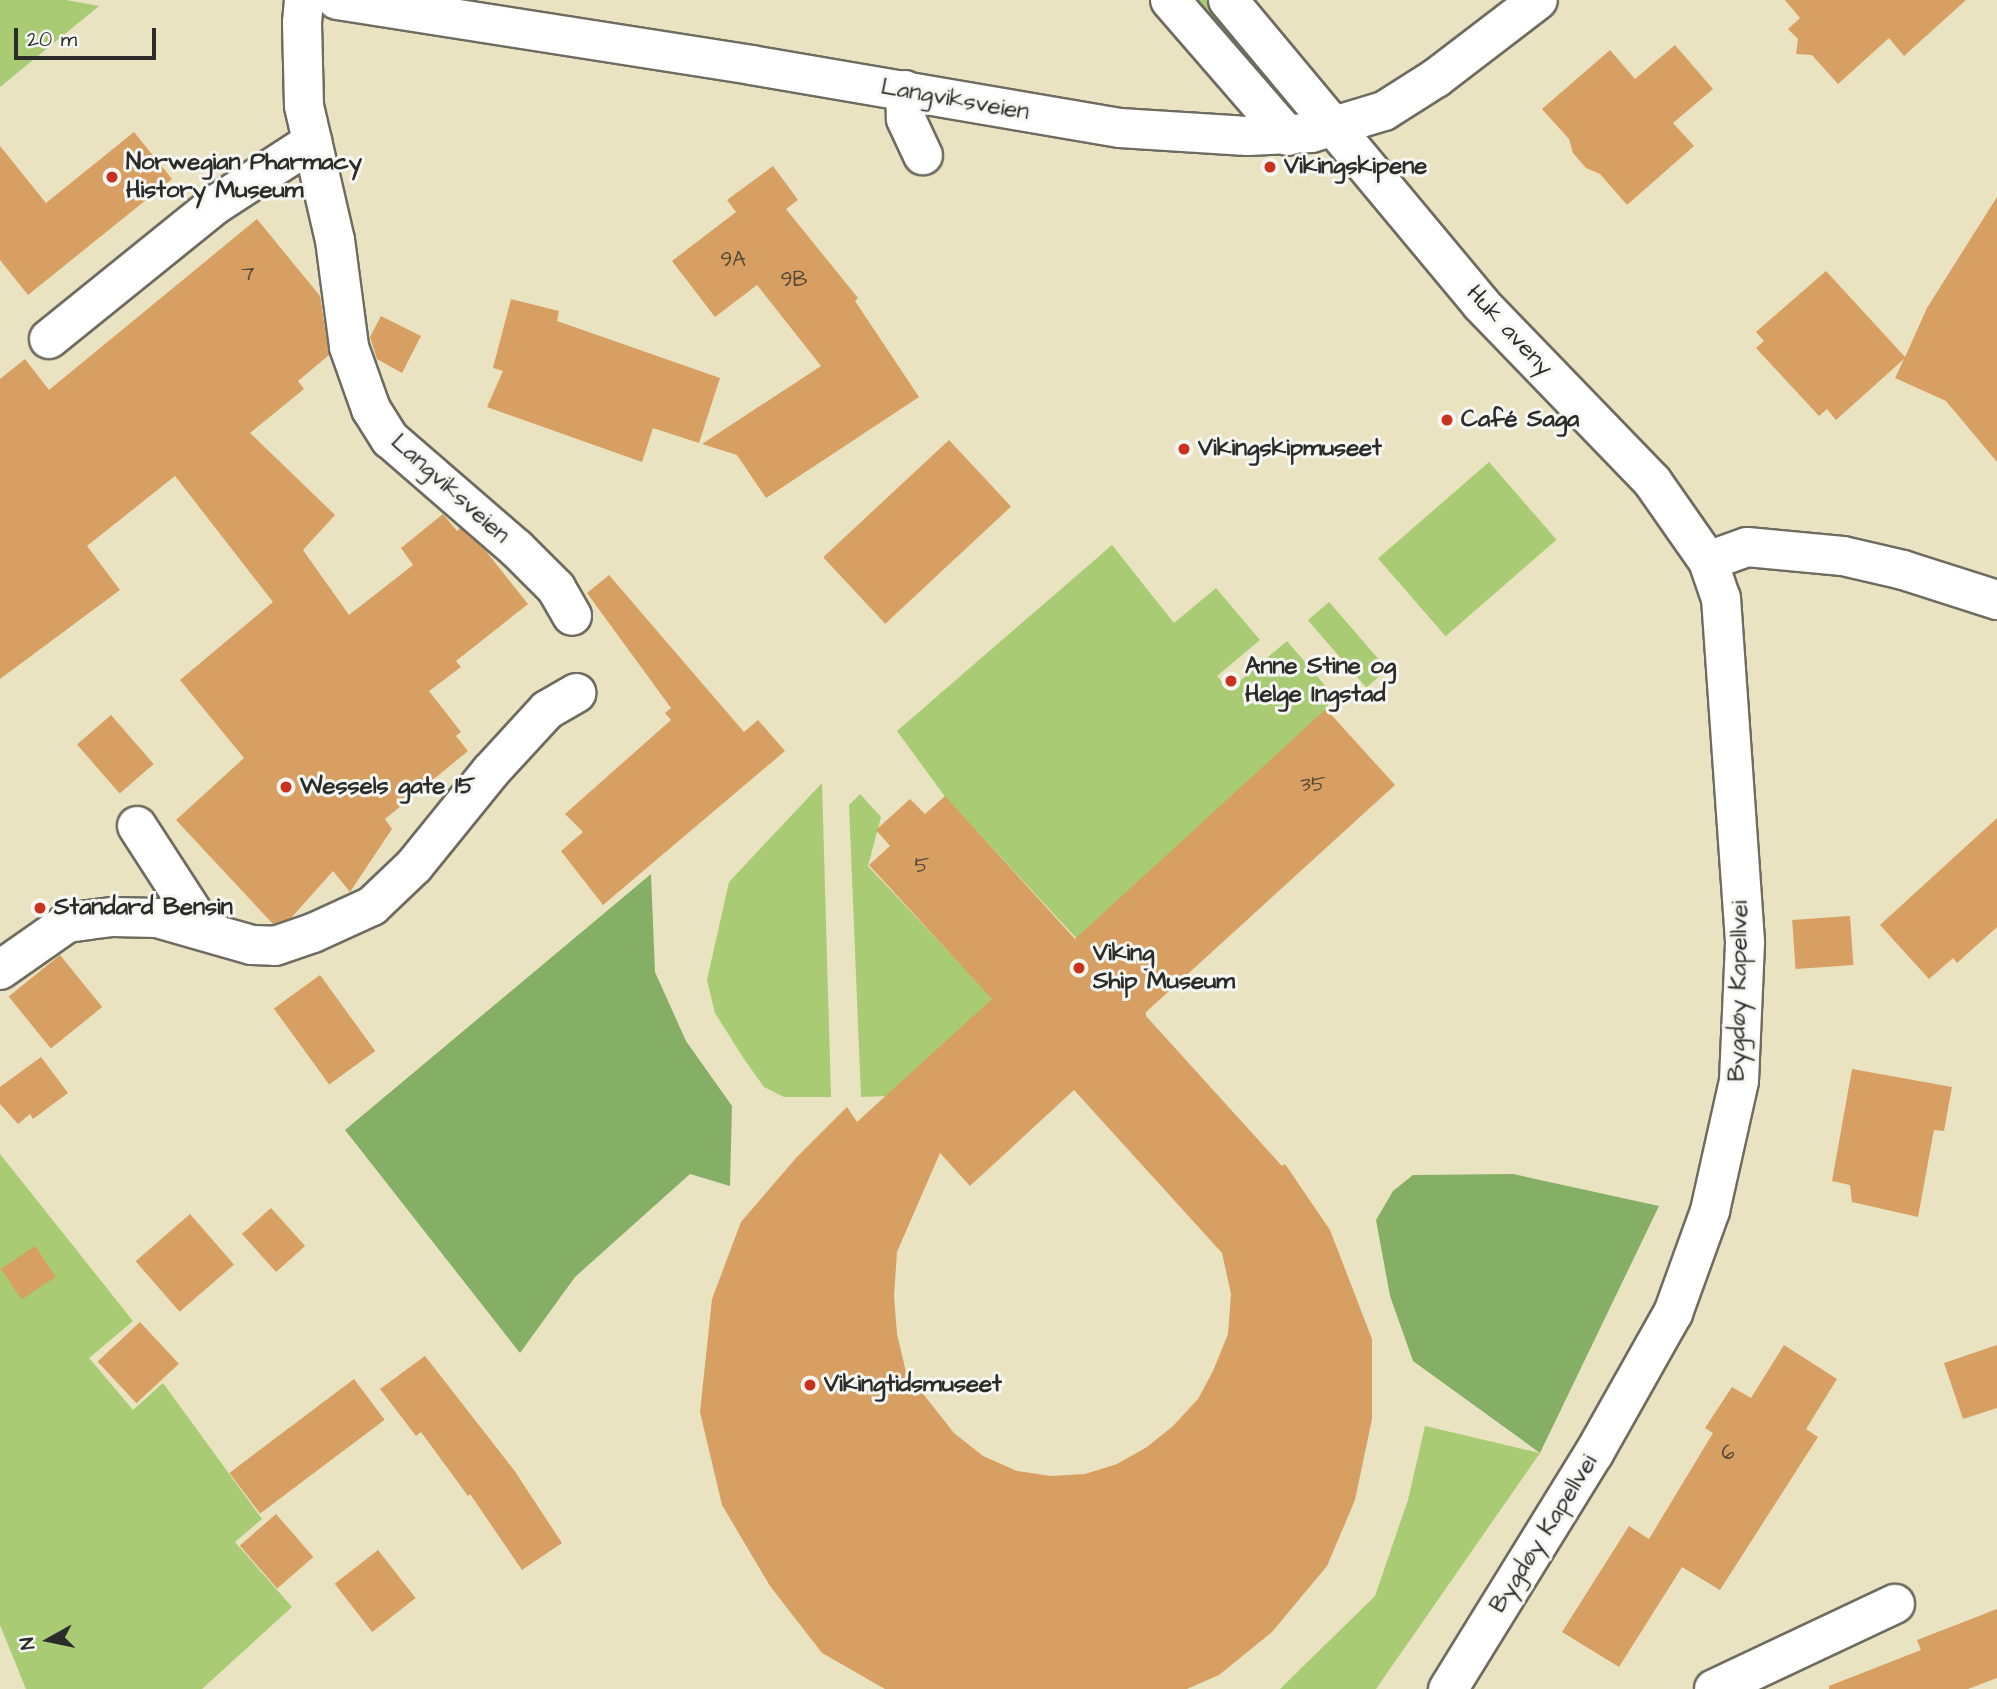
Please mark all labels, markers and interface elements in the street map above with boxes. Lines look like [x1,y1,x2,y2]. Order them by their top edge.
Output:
scale bar [18,14,159,58]
text: 20 m [27,25,77,54]
street label: Langviksveien [879,73,1031,127]
place label: Norwegian Pharmacy History Museum [126,149,362,205]
place label: Vikingskipene [1284,153,1427,181]
marker: Vikingskipene [1262,159,1278,175]
marker: Norwegian Pharmacy History Museum [104,169,120,185]
house number: 9A [720,247,746,273]
house number: 7 [242,261,254,287]
house number: 9B [781,267,807,293]
street label: Huk aveny [1460,280,1558,382]
place label: Café Saga [1461,406,1579,434]
marker: Café Saga [1439,412,1455,428]
street label: Langviksveien [385,428,515,550]
place label: Vikingskipmuseet [1198,435,1382,463]
marker: Vikingskipmuseet [1176,441,1192,457]
place label: Anne Stine og Helge Ingstad [1245,653,1396,709]
marker: Anne Stine og Helge Ingstad [1223,673,1239,689]
house number: 35 [1300,772,1326,798]
place label: Wessels gate 15 [300,773,475,801]
marker: Wessels gate 15 [278,779,294,795]
house number: 5 [915,853,929,879]
place label: Standard Bensin [54,894,233,922]
marker: Standard Bensin [32,900,48,916]
street label: Bygdøy Kapellvei [1723,900,1755,1082]
place label: Viking Ship Museum [1093,940,1235,996]
marker: Viking Ship Museum [1071,960,1087,976]
place label: Vikingtidsmuseet [824,1371,1002,1399]
marker: Vikingtidsmuseet [802,1377,818,1393]
house number: 6 [1721,1440,1735,1466]
street label: Bygdøy Kapellvei [1484,1450,1604,1618]
north arrow [14,1605,84,1675]
text: N [13,1635,42,1651]

